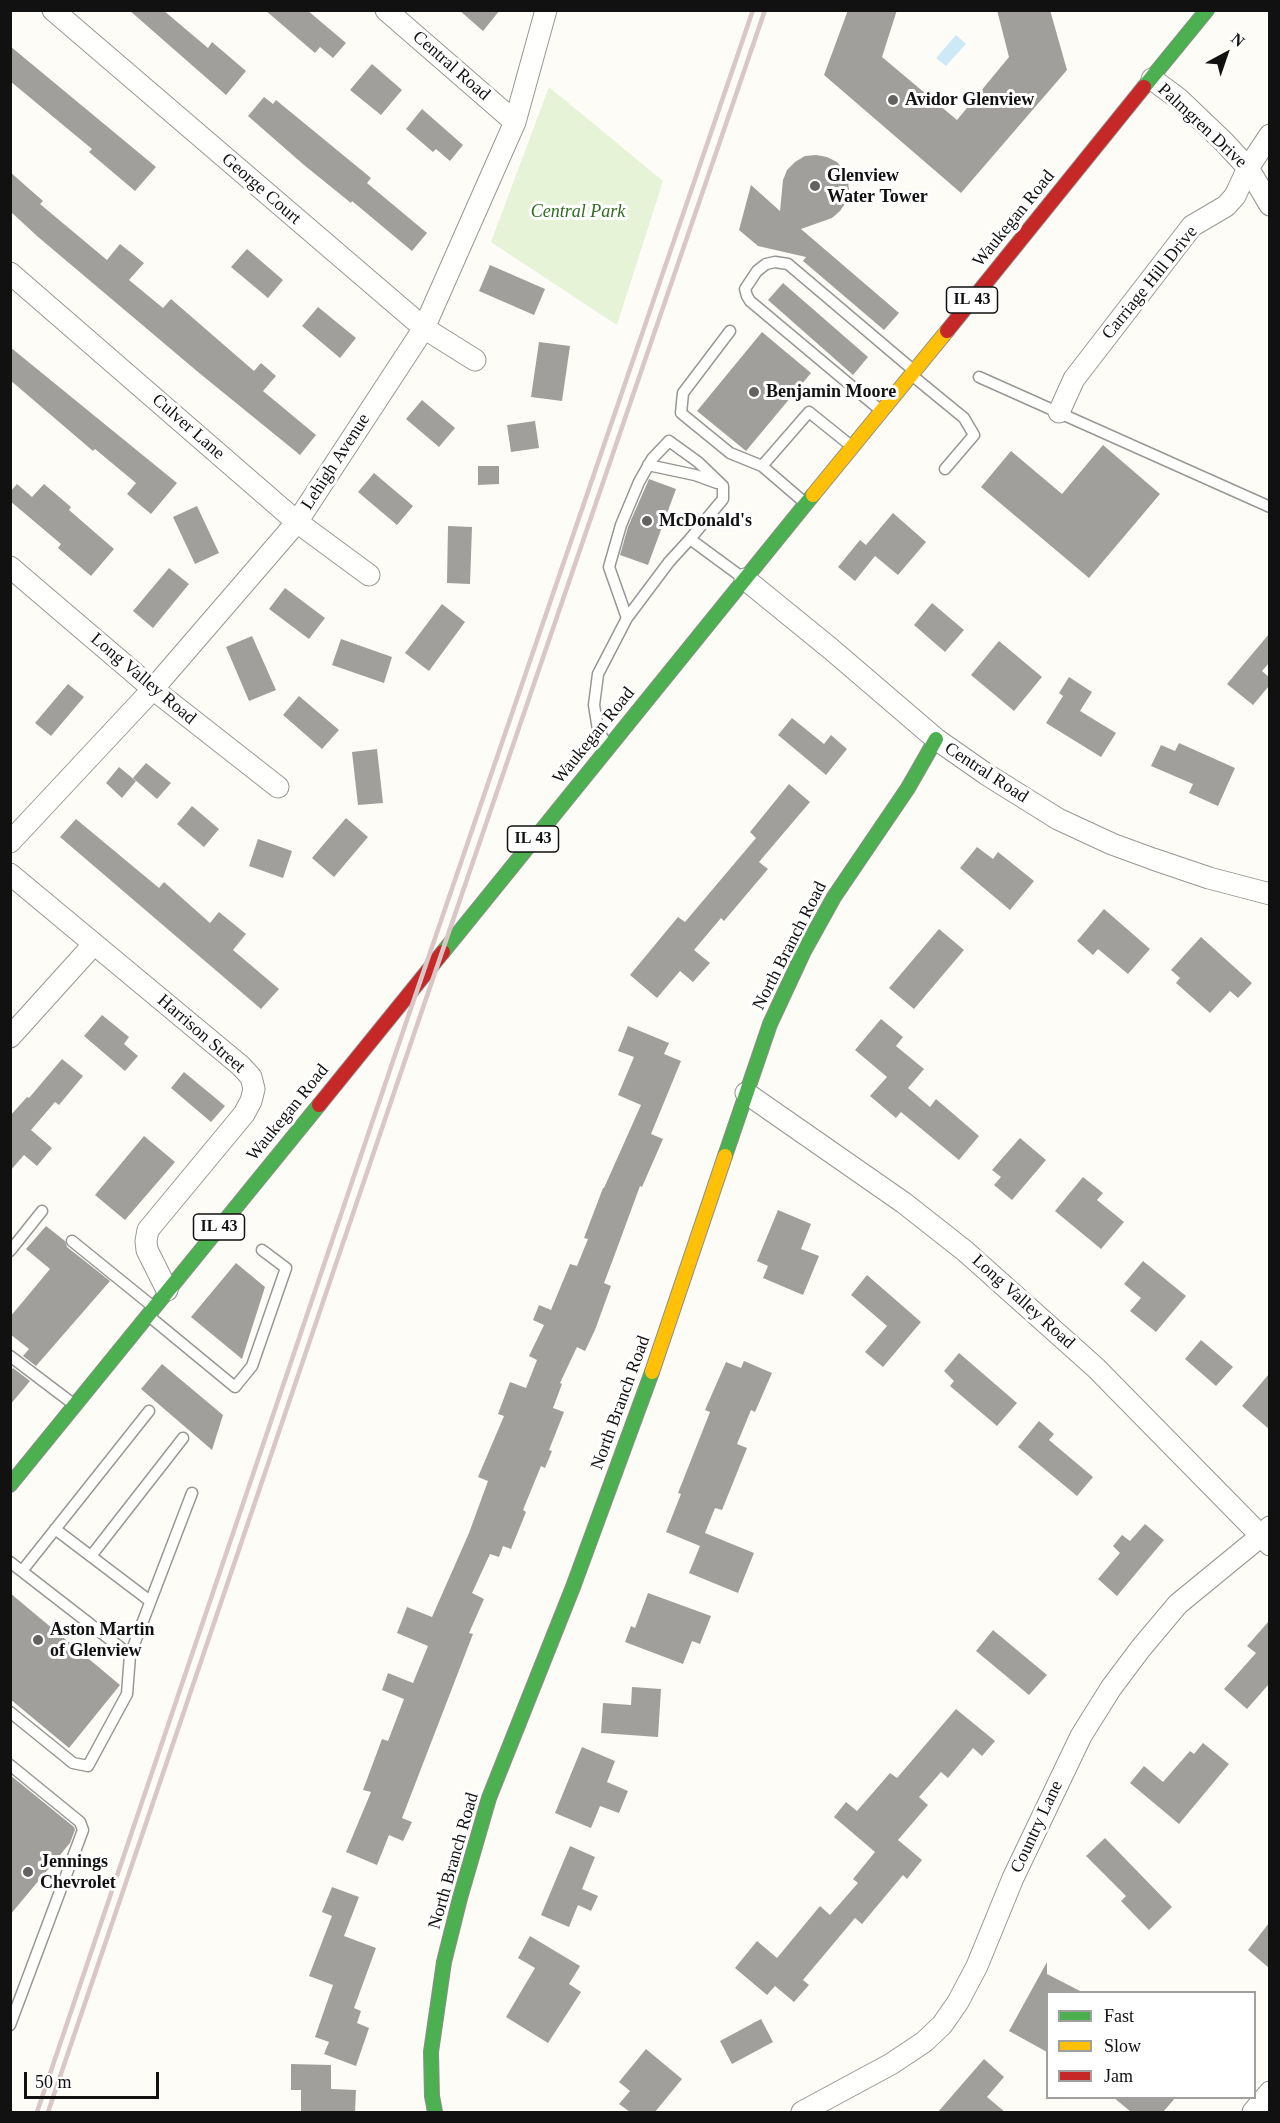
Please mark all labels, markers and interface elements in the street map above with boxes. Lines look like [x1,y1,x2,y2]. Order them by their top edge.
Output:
north arrow [1196,24,1256,84]
street label: Central Road [408,27,494,105]
text: N [1228,30,1248,50]
street label: Palmgren Drive [1153,79,1251,173]
place label: Avidor Glenview [905,89,1034,111]
marker: Avidor Glenview [886,93,900,107]
street label: George Court [217,149,305,229]
place label: Glenview Water Tower [827,165,928,207]
street label: Waukegan Road [968,166,1060,272]
marker: Glenview Water Tower [808,179,822,193]
park label: Central Park [531,201,625,223]
street label: Carriage Hill Drive [1098,222,1202,344]
road number: IL 43 [946,287,998,313]
place label: Benjamin Moore [766,381,896,403]
marker: Benjamin Moore [747,385,761,399]
street label: Culver Lane [147,390,229,464]
street label: Lehigh Avenue [297,410,375,514]
place label: McDonald's [659,510,752,532]
marker: McDonald's [640,514,654,528]
street label: Long Valley Road [86,629,200,729]
street label: Waukegan Road [548,683,640,789]
street label: Central Road [940,738,1032,808]
road number: IL 43 [508,826,558,852]
street label: North Branch Road [748,878,832,1014]
street label: Harrison Street [153,990,249,1078]
street label: Waukegan Road [242,1060,334,1166]
road number: IL 43 [194,1214,244,1240]
street label: Long Valley Road [967,1250,1079,1354]
street label: North Branch Road [587,1333,655,1473]
place label: Aston Martin of Glenview [50,1619,154,1662]
marker: Aston Martin of Glenview [31,1633,45,1647]
street label: Country Lane [1006,1777,1068,1877]
street label: North Branch Road [424,1790,484,1932]
place label: Jennings Chevrolet [40,1851,116,1894]
marker: Jennings Chevrolet [21,1865,35,1879]
legend [1046,1991,1256,2099]
text: Fast [1104,2006,1134,2026]
text: Slow [1104,2036,1141,2056]
scale bar [27,2060,162,2098]
text: Jam [1104,2066,1133,2086]
text: 50 m [35,2072,72,2092]

